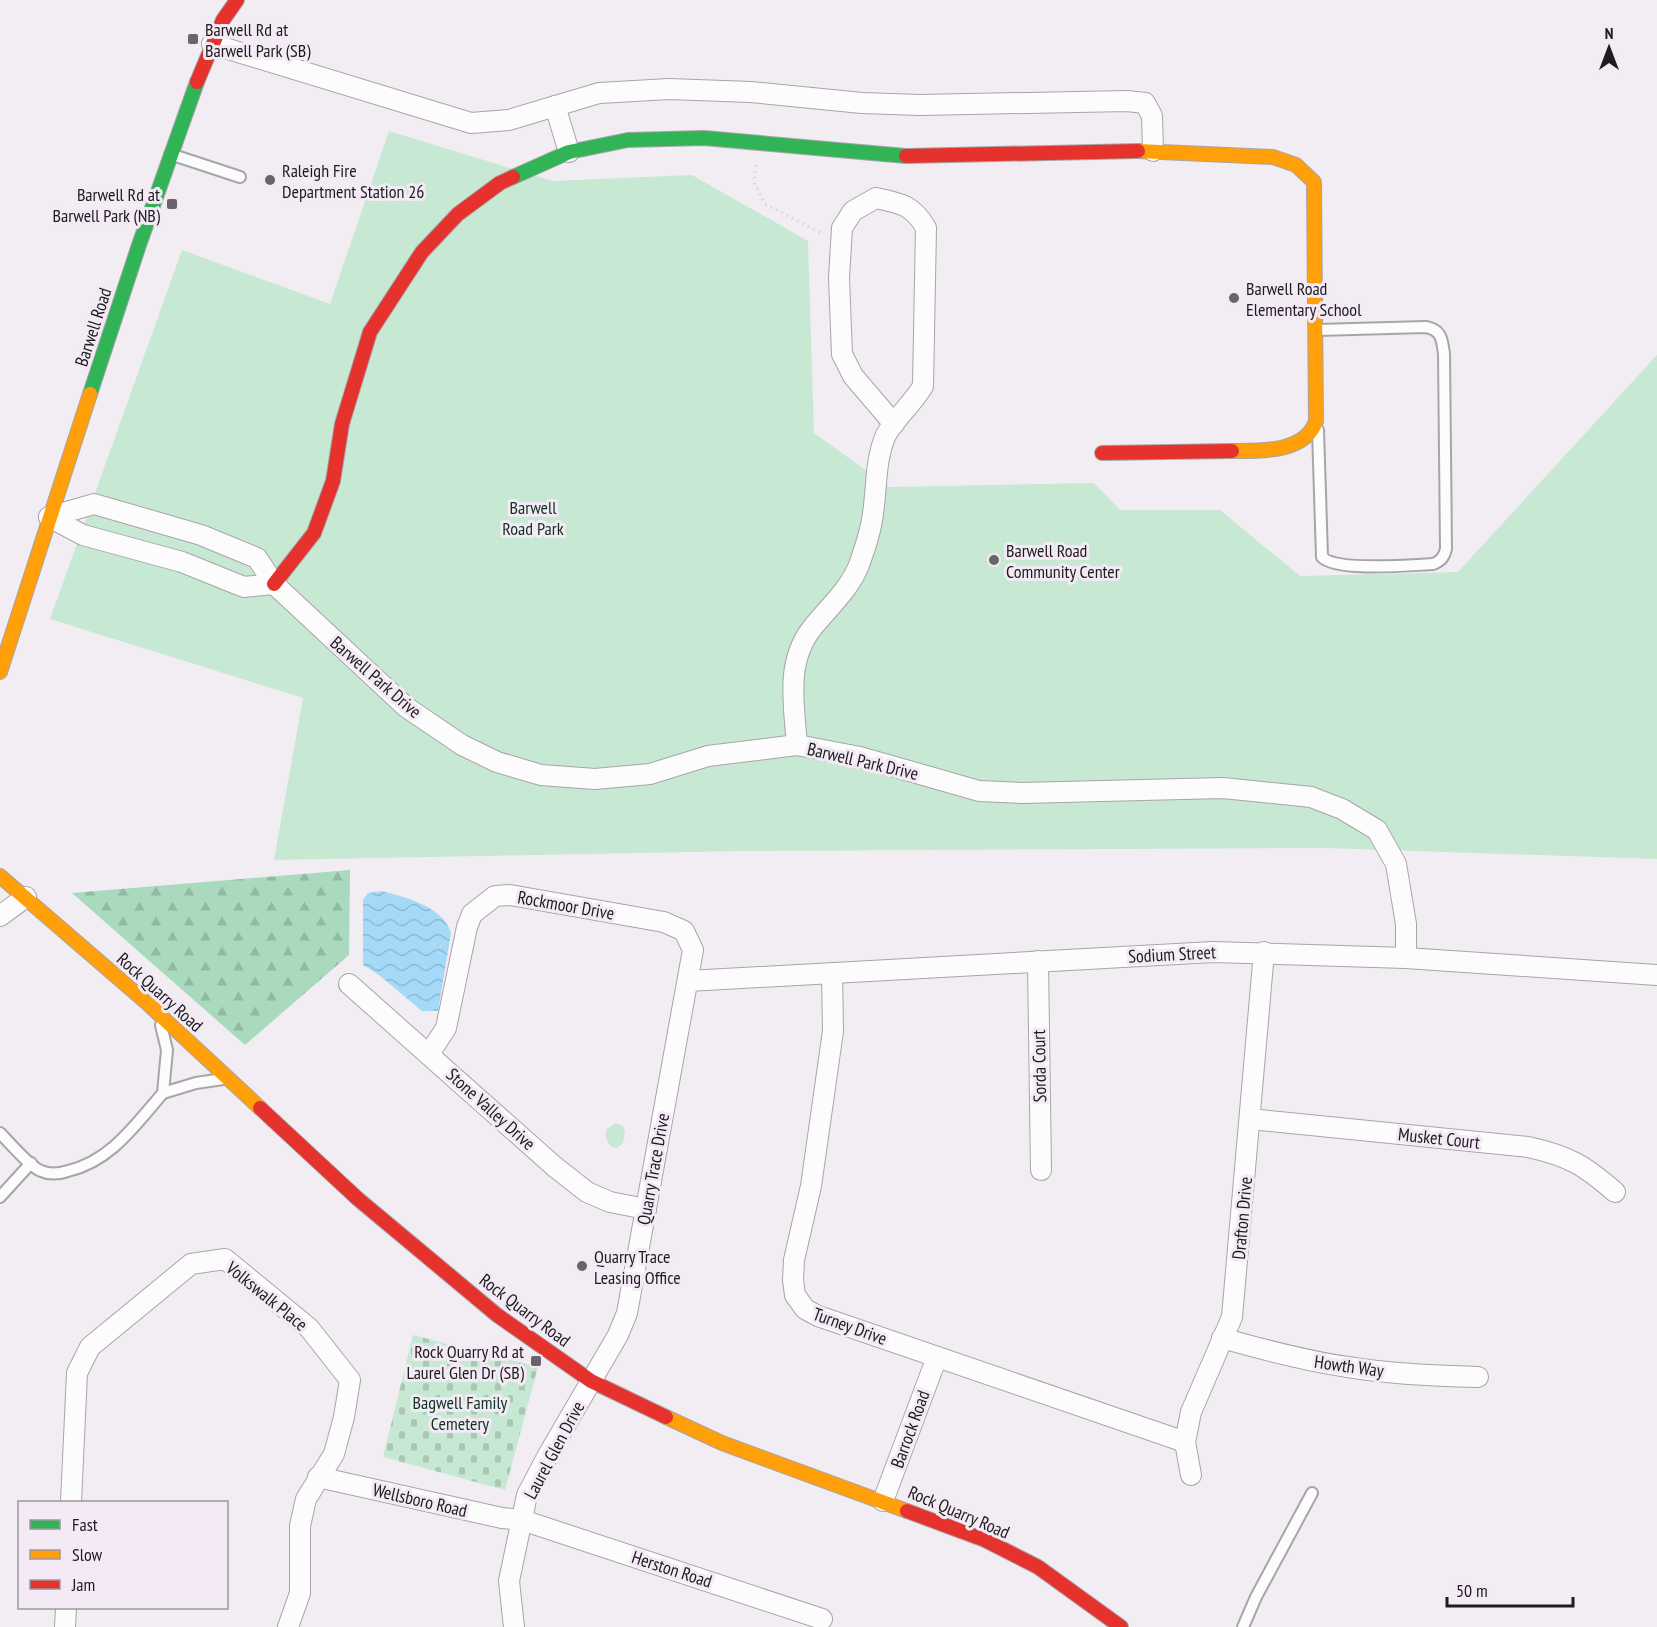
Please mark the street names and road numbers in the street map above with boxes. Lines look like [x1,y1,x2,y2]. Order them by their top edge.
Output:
street label: Barwell Road [69,285,117,369]
street label: Barwell Park Drive [326,631,426,723]
street label: Barwell Park Drive [805,737,921,785]
street label: Rockmoor Drive [516,885,616,925]
street label: Sodium Street [1128,940,1216,968]
street label: Rock Quarry Road [112,947,208,1037]
street label: Sorda Court [1027,1029,1051,1103]
street label: Stone Valley Drive [442,1063,540,1155]
street label: Quarry Trace Drive [632,1111,674,1227]
street label: Musket Court [1397,1122,1481,1154]
street label: Drafton Drive [1227,1176,1257,1260]
street label: Volkswalk Place [221,1256,312,1336]
street label: Rock Quarry Road [475,1268,575,1352]
street label: Turney Drive [810,1302,890,1350]
street label: Howth Way [1313,1350,1385,1382]
street label: Barrock Road [885,1387,935,1471]
street label: Laurel Glen Drive [519,1397,589,1503]
street label: Wellsboro Road [371,1478,469,1522]
street label: Rock Quarry Road [905,1480,1013,1544]
street label: Herston Road [629,1545,715,1593]

